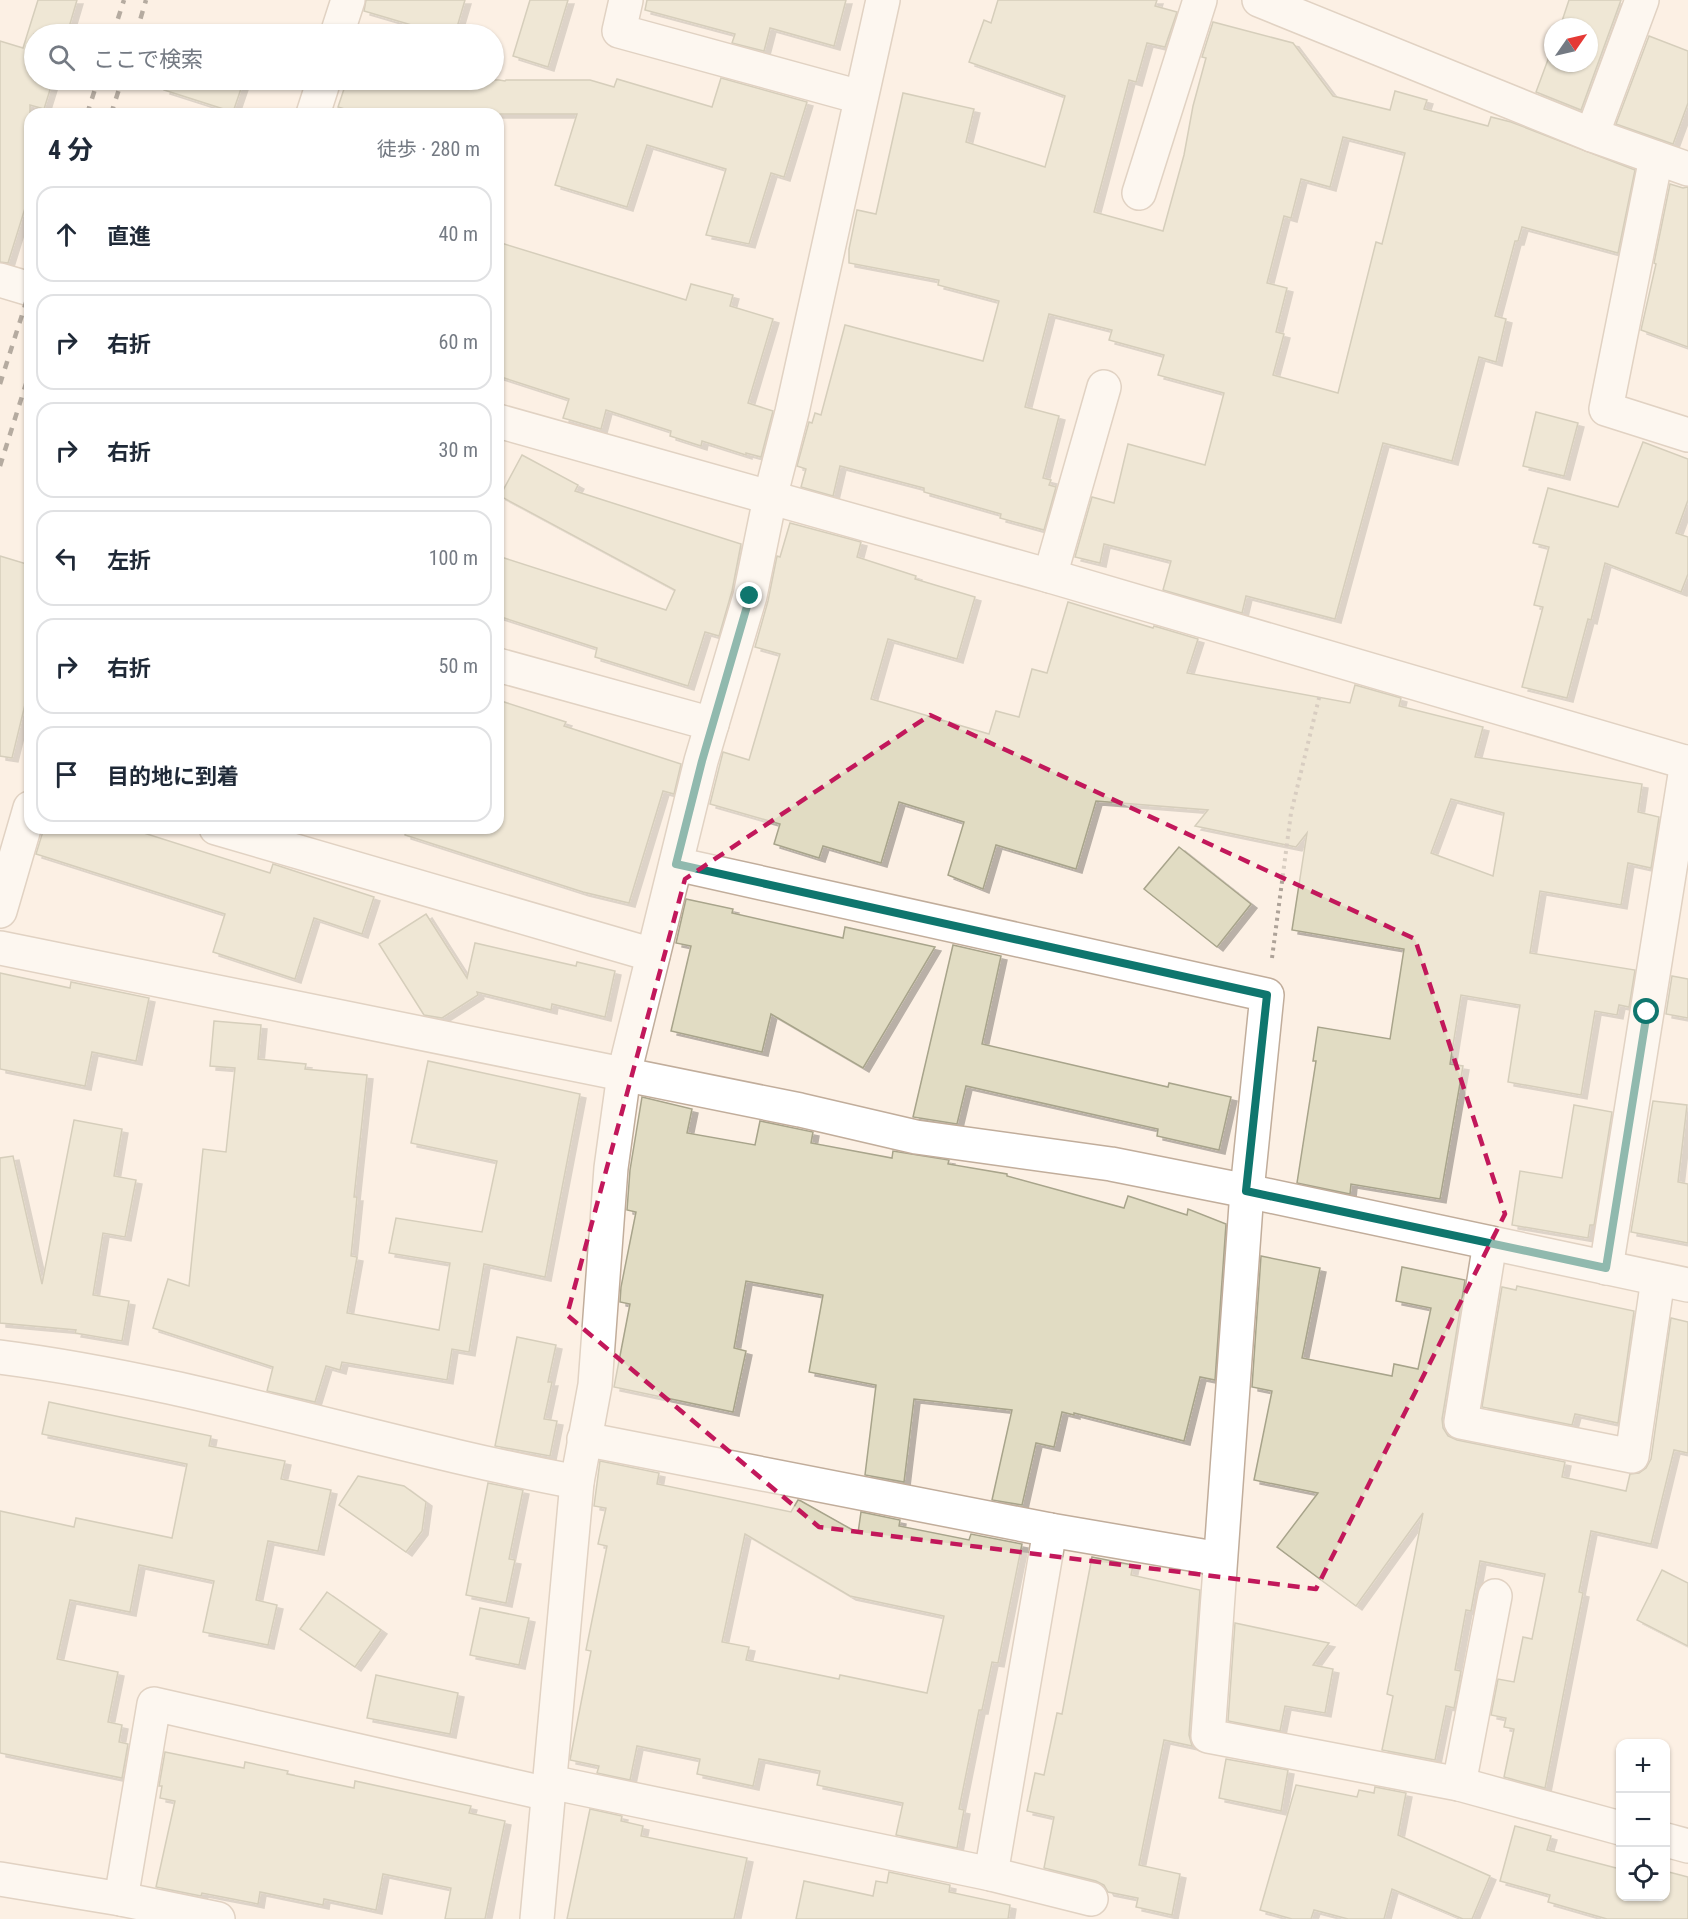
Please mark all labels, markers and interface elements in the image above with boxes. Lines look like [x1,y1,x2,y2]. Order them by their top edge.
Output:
north arrow [1544,18,1598,72]
search box [24,24,504,90]
icon: search [45,41,78,74]
text: ここで検索 [93,47,203,72]
text: 4 分 [48,135,93,165]
text: 徒歩 · 280 m [377,137,480,161]
icon: ahead [50,218,83,251]
text: 40 m [439,222,478,246]
text: 直進 [107,224,151,249]
icon: right [50,326,83,359]
text: 60 m [439,330,478,354]
text: 右折 [107,332,151,357]
icon: right [50,434,83,467]
text: 30 m [439,438,478,462]
text: 右折 [107,440,151,465]
icon: left [50,542,83,575]
text: 100 m [429,546,478,570]
text: 左折 [107,548,151,573]
route end [736,582,762,608]
icon: right [50,650,83,683]
text: 50 m [439,654,478,678]
text: 右折 [107,656,151,681]
icon: arrive [50,758,83,791]
text: 目的地に到着 [107,764,239,789]
route start [1633,998,1659,1024]
map controls [1616,1739,1670,1901]
button: + [1616,1739,1670,1793]
button: − [1616,1793,1670,1847]
button: locate [1616,1847,1670,1901]

